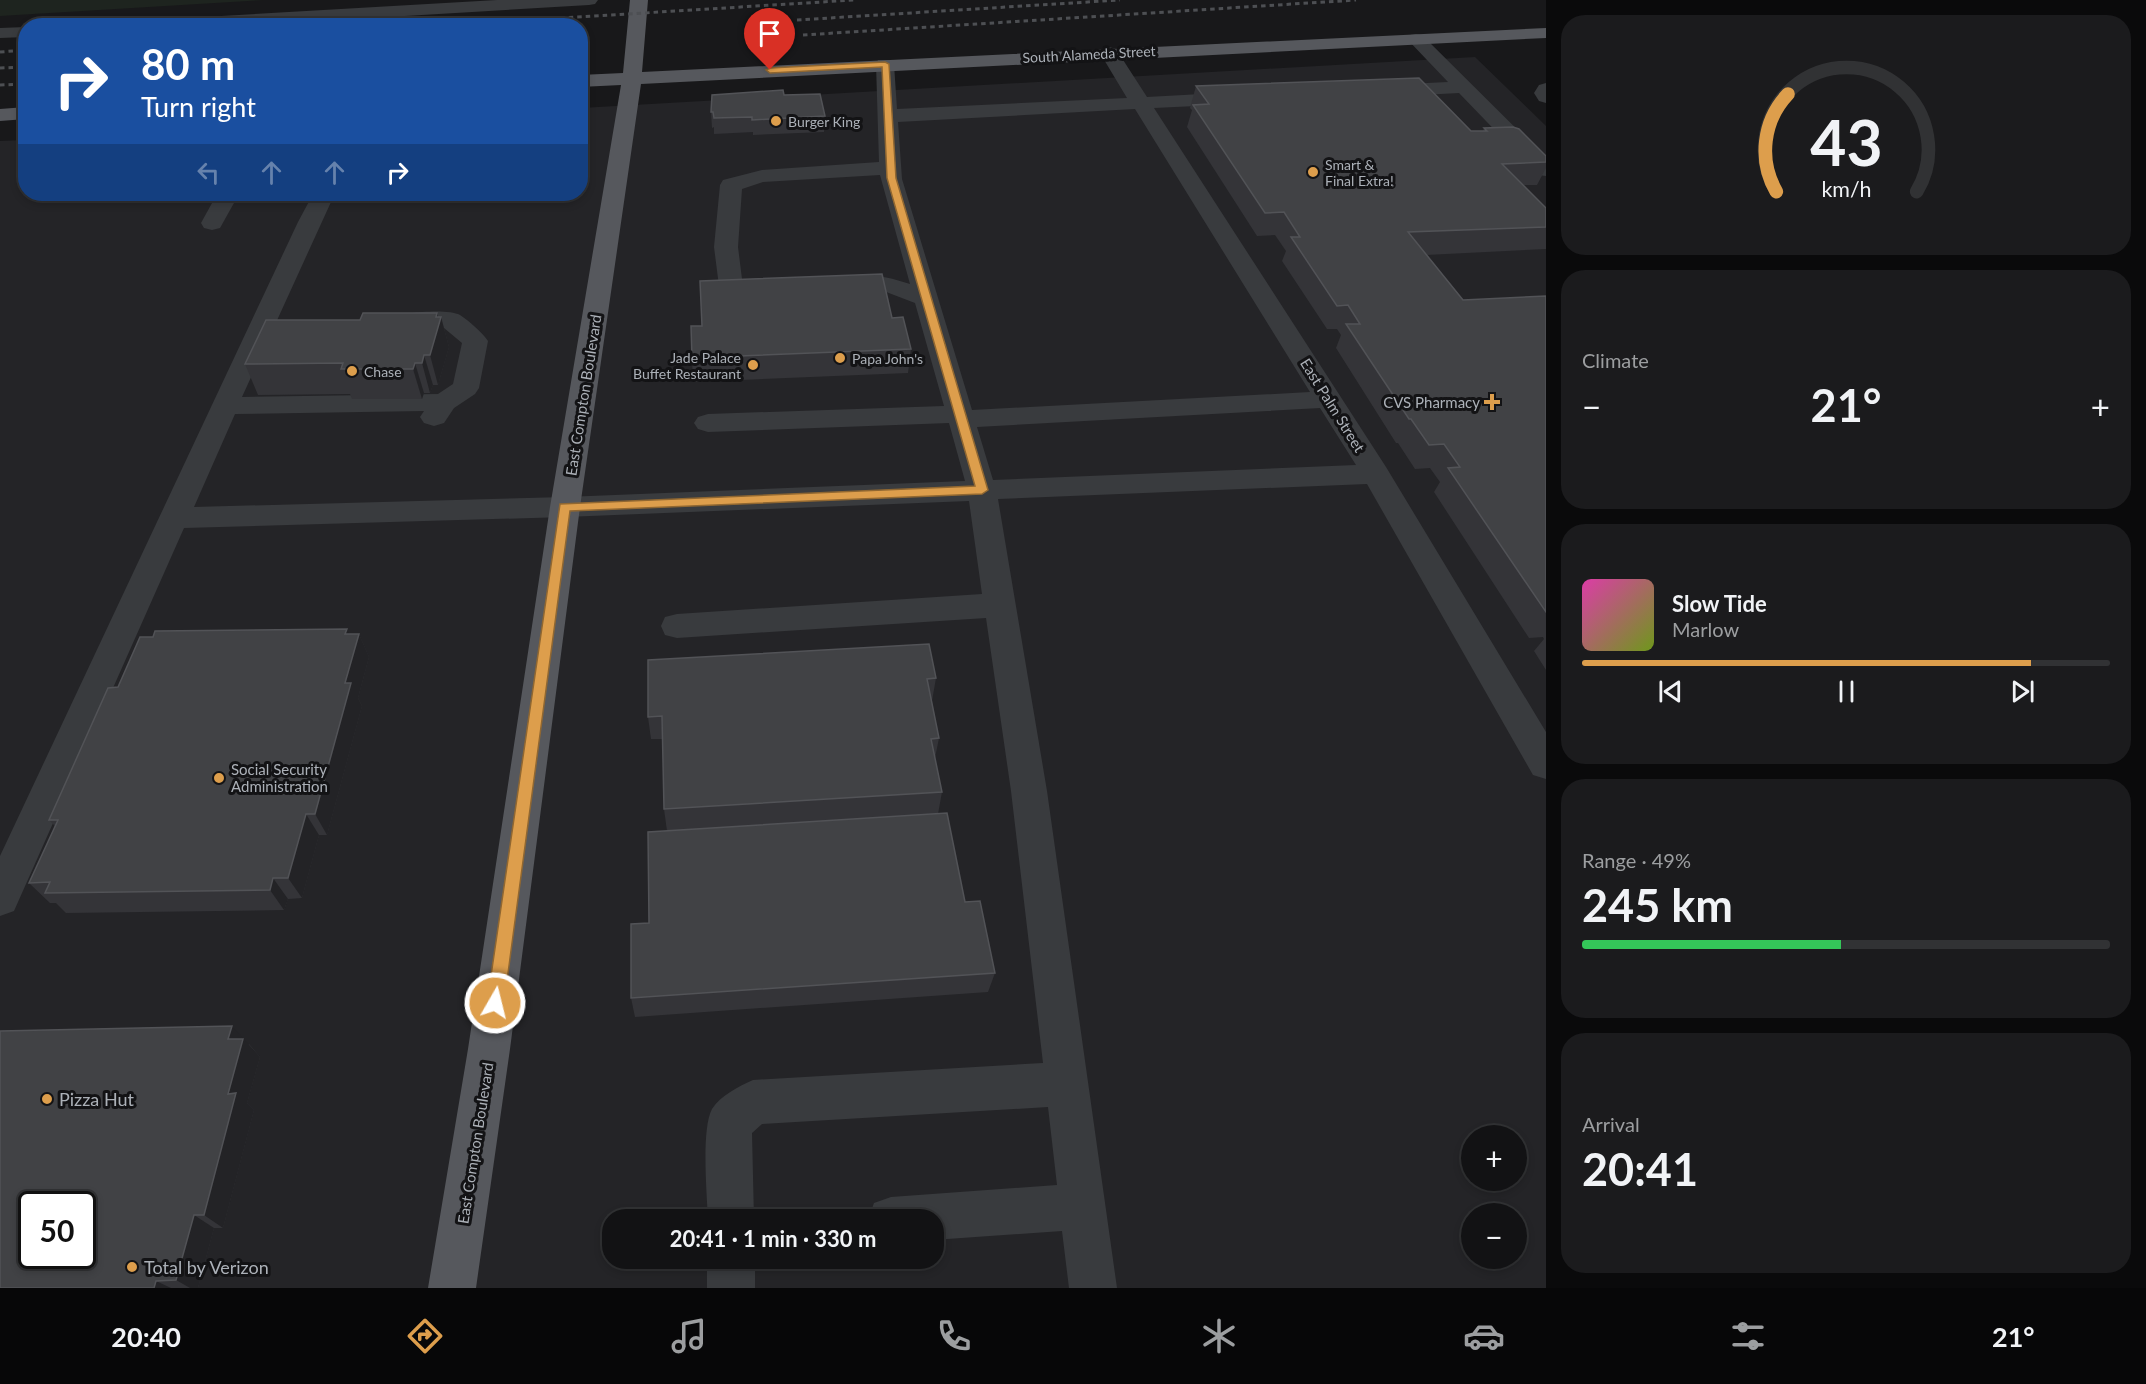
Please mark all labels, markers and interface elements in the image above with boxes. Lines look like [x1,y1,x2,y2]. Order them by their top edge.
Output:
pin [744,8,795,70]
icon: arrive [753,17,786,50]
text: 80 m [141,39,235,89]
icon: right [42,42,120,120]
street label: South Alameda Street [1022,42,1156,66]
text: Turn right [141,90,256,123]
text: 43 [1810,104,1882,179]
place label: Burger King [788,113,860,130]
marker: Burger King [769,114,783,128]
icon: left [192,156,225,189]
icon: ahead [255,156,288,189]
icon: ahead [318,156,351,189]
icon: right [381,156,414,189]
place label: Smart & Final Extra! [1325,156,1394,189]
marker: Smart & Final Extra! [1306,165,1320,179]
text: km/h [1821,176,1871,202]
street label: East Compton Boulevard [561,313,605,477]
text: Climate [1582,348,1649,372]
place label: Jade Palace Buffet Restaurant [633,349,741,382]
place label: Papa John's [852,350,923,367]
marker: Papa John's [833,351,847,365]
street label: East Palm Street [1297,355,1369,456]
marker: Jade Palace Buffet Restaurant [746,358,760,372]
place label: Chase [364,363,402,380]
marker: Chase [345,364,359,378]
text: 21° [1811,378,1881,432]
text: − [1582,386,1601,426]
text: + [2091,386,2110,426]
place label: CVS Pharmacy [1383,393,1480,411]
marker: CVS Pharmacy [1485,395,1499,409]
text: Slow Tide [1672,590,1767,617]
text: Marlow [1672,617,1739,641]
icon: previous [1654,675,1687,708]
icon: pause [1830,675,1863,708]
icon: next [2006,675,2039,708]
place label: Social Security Administration [231,760,328,795]
marker: Social Security Administration [212,771,226,785]
text: Range · 49% [1582,848,1691,872]
text: 245 km [1582,878,1733,932]
position arrow [463,971,527,1035]
street label: East Compton Boulevard [453,1061,497,1225]
place label: Pizza Hut [59,1088,135,1110]
marker: Pizza Hut [40,1092,54,1106]
text: Arrival [1582,1112,1640,1136]
map controls [1461,1125,1527,1269]
button: + [1461,1125,1527,1191]
text: 20:41 [1582,1142,1698,1196]
speed limit sign: 50 [18,1191,96,1269]
button: − [1461,1203,1527,1269]
text: 20:41 · 1 min · 330 m [670,1225,876,1252]
place label: Total by Verizon [144,1256,269,1278]
marker: Total by Verizon [125,1260,139,1274]
icon: directions [404,1315,446,1357]
icon: music [668,1315,710,1357]
icon: phone [933,1315,975,1357]
icon: climate [1198,1315,1240,1357]
icon: car [1463,1315,1505,1357]
icon: filters [1727,1315,1769,1357]
text: 20:40 [111,1320,181,1353]
text: 21° [1992,1320,2035,1353]

